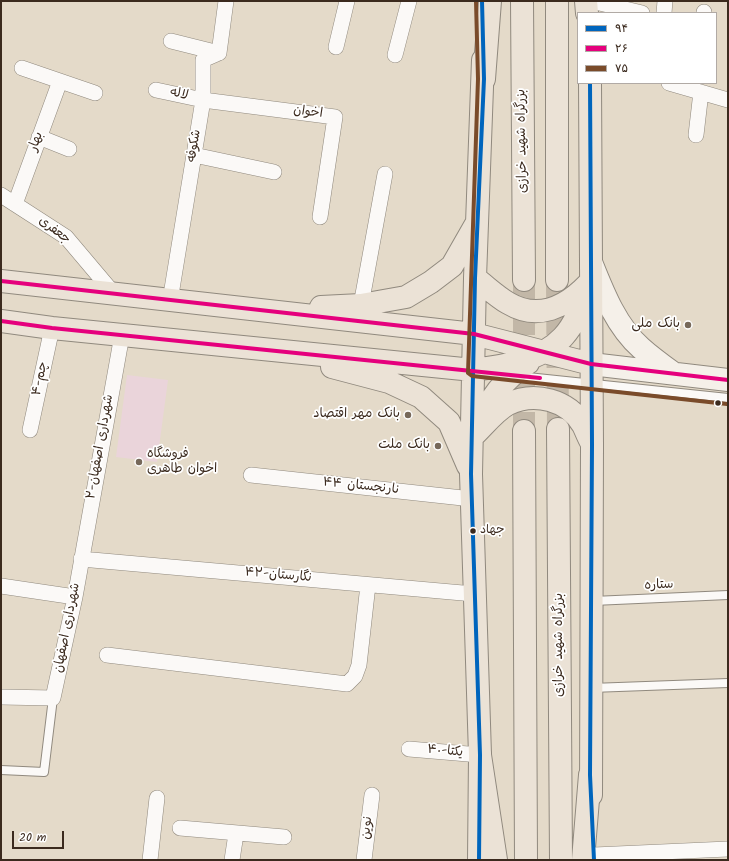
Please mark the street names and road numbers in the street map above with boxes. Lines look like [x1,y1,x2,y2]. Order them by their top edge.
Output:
street label: لاله [168,85,190,105]
street label: بزرگراه شهید خرازی [514,89,532,193]
street label: اخوان [292,103,324,123]
street label: شکوفه [185,129,205,163]
street label: بهار [26,130,48,154]
street label: جعفری [35,214,73,248]
street label: ۴-چم [30,360,52,398]
street label: ۲-شهرداری اصفهان [84,393,118,501]
street label: ۴۴ نارنجستان [322,475,400,499]
street label: ۴۲-نگارستان [244,565,312,587]
street label: ستاره [644,578,674,594]
street label: شهرداری اصفهان [52,582,84,674]
street label: بزرگراه شهید خرازی [552,593,568,697]
street label: ۴۰-یکتا [426,743,464,761]
street label: نوین [359,816,377,840]

